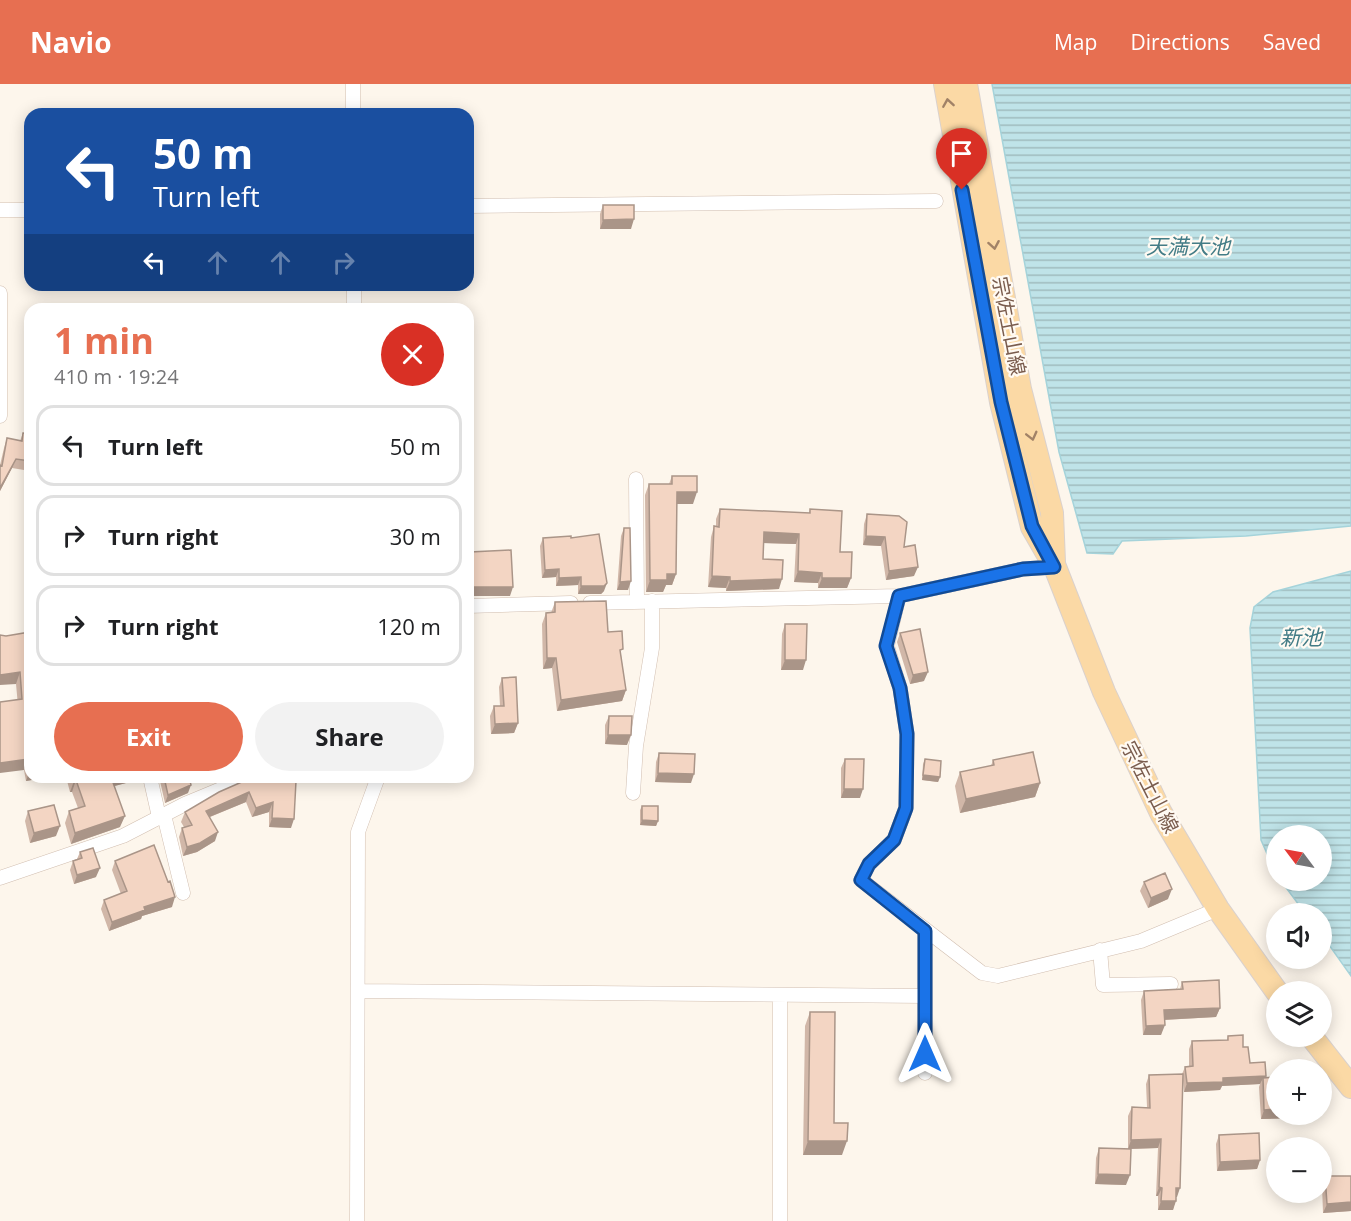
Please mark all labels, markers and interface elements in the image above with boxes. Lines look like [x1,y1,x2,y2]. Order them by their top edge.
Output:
text: Navio [30,23,111,61]
text: Map [1054,28,1097,56]
text: Directions [1130,28,1230,56]
text: Saved [1263,28,1321,56]
one-way arrow [942,98,955,108]
text: 50 m [153,124,253,181]
pin [936,128,987,190]
icon: left [54,132,132,210]
icon: arrive [945,137,978,170]
text: Turn left [153,178,260,215]
water label: 天満大池 [1146,232,1232,260]
one-way arrow [987,240,1000,250]
icon: left [138,246,171,279]
icon: ahead [201,246,234,279]
icon: ahead [264,246,297,279]
icon: right [327,246,360,279]
street label: 宗佐土山線 [987,274,1032,378]
text: 1 min [54,316,154,365]
button: close [381,323,444,386]
text: 410 m · 19:24 [54,363,179,390]
icon: left [57,429,90,462]
text: Turn left [108,431,203,461]
text: 50 m [390,431,441,461]
one-way arrow [1025,431,1038,441]
icon: right [57,519,90,552]
text: Turn right [108,521,219,551]
text: 30 m [390,521,441,551]
icon: right [57,609,90,642]
text: Turn right [108,611,219,641]
text: 120 m [377,611,441,641]
water label: 新池 [1280,623,1324,651]
button: Exit [54,702,243,771]
button: Share [255,702,444,771]
street label: 宗佐土山線 [1116,736,1185,837]
north arrow [1266,825,1332,891]
map controls [1266,825,1332,1203]
button: sound [1266,903,1332,969]
button: layers [1266,981,1332,1047]
position arrow [893,1022,957,1086]
button: + [1266,1059,1332,1125]
button: − [1266,1137,1332,1203]

